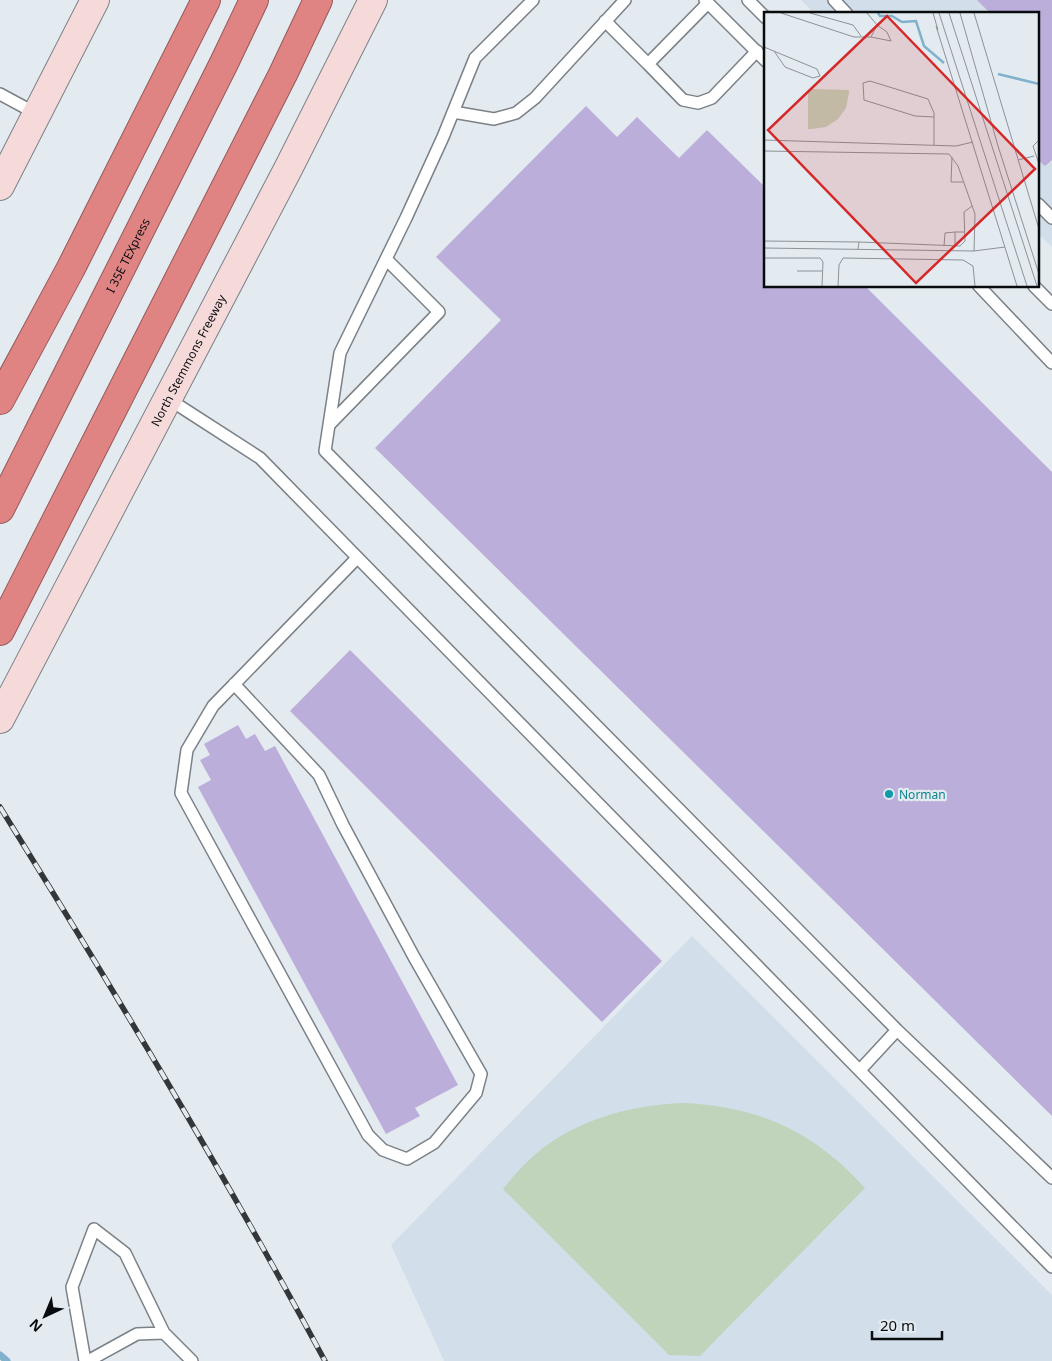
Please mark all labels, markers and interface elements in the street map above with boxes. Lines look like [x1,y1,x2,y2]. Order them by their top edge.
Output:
inset map [764,12,1040,288]
street label: I 35E TEXpress [102,215,153,295]
street label: North Stemmons Freeway [146,291,230,429]
place label: Norman [899,786,946,803]
marker: Norman [883,788,895,800]
north arrow [20,1291,70,1341]
scale bar [872,1308,942,1340]
text: N [25,1315,46,1337]
text: 20 m [880,1315,915,1335]

